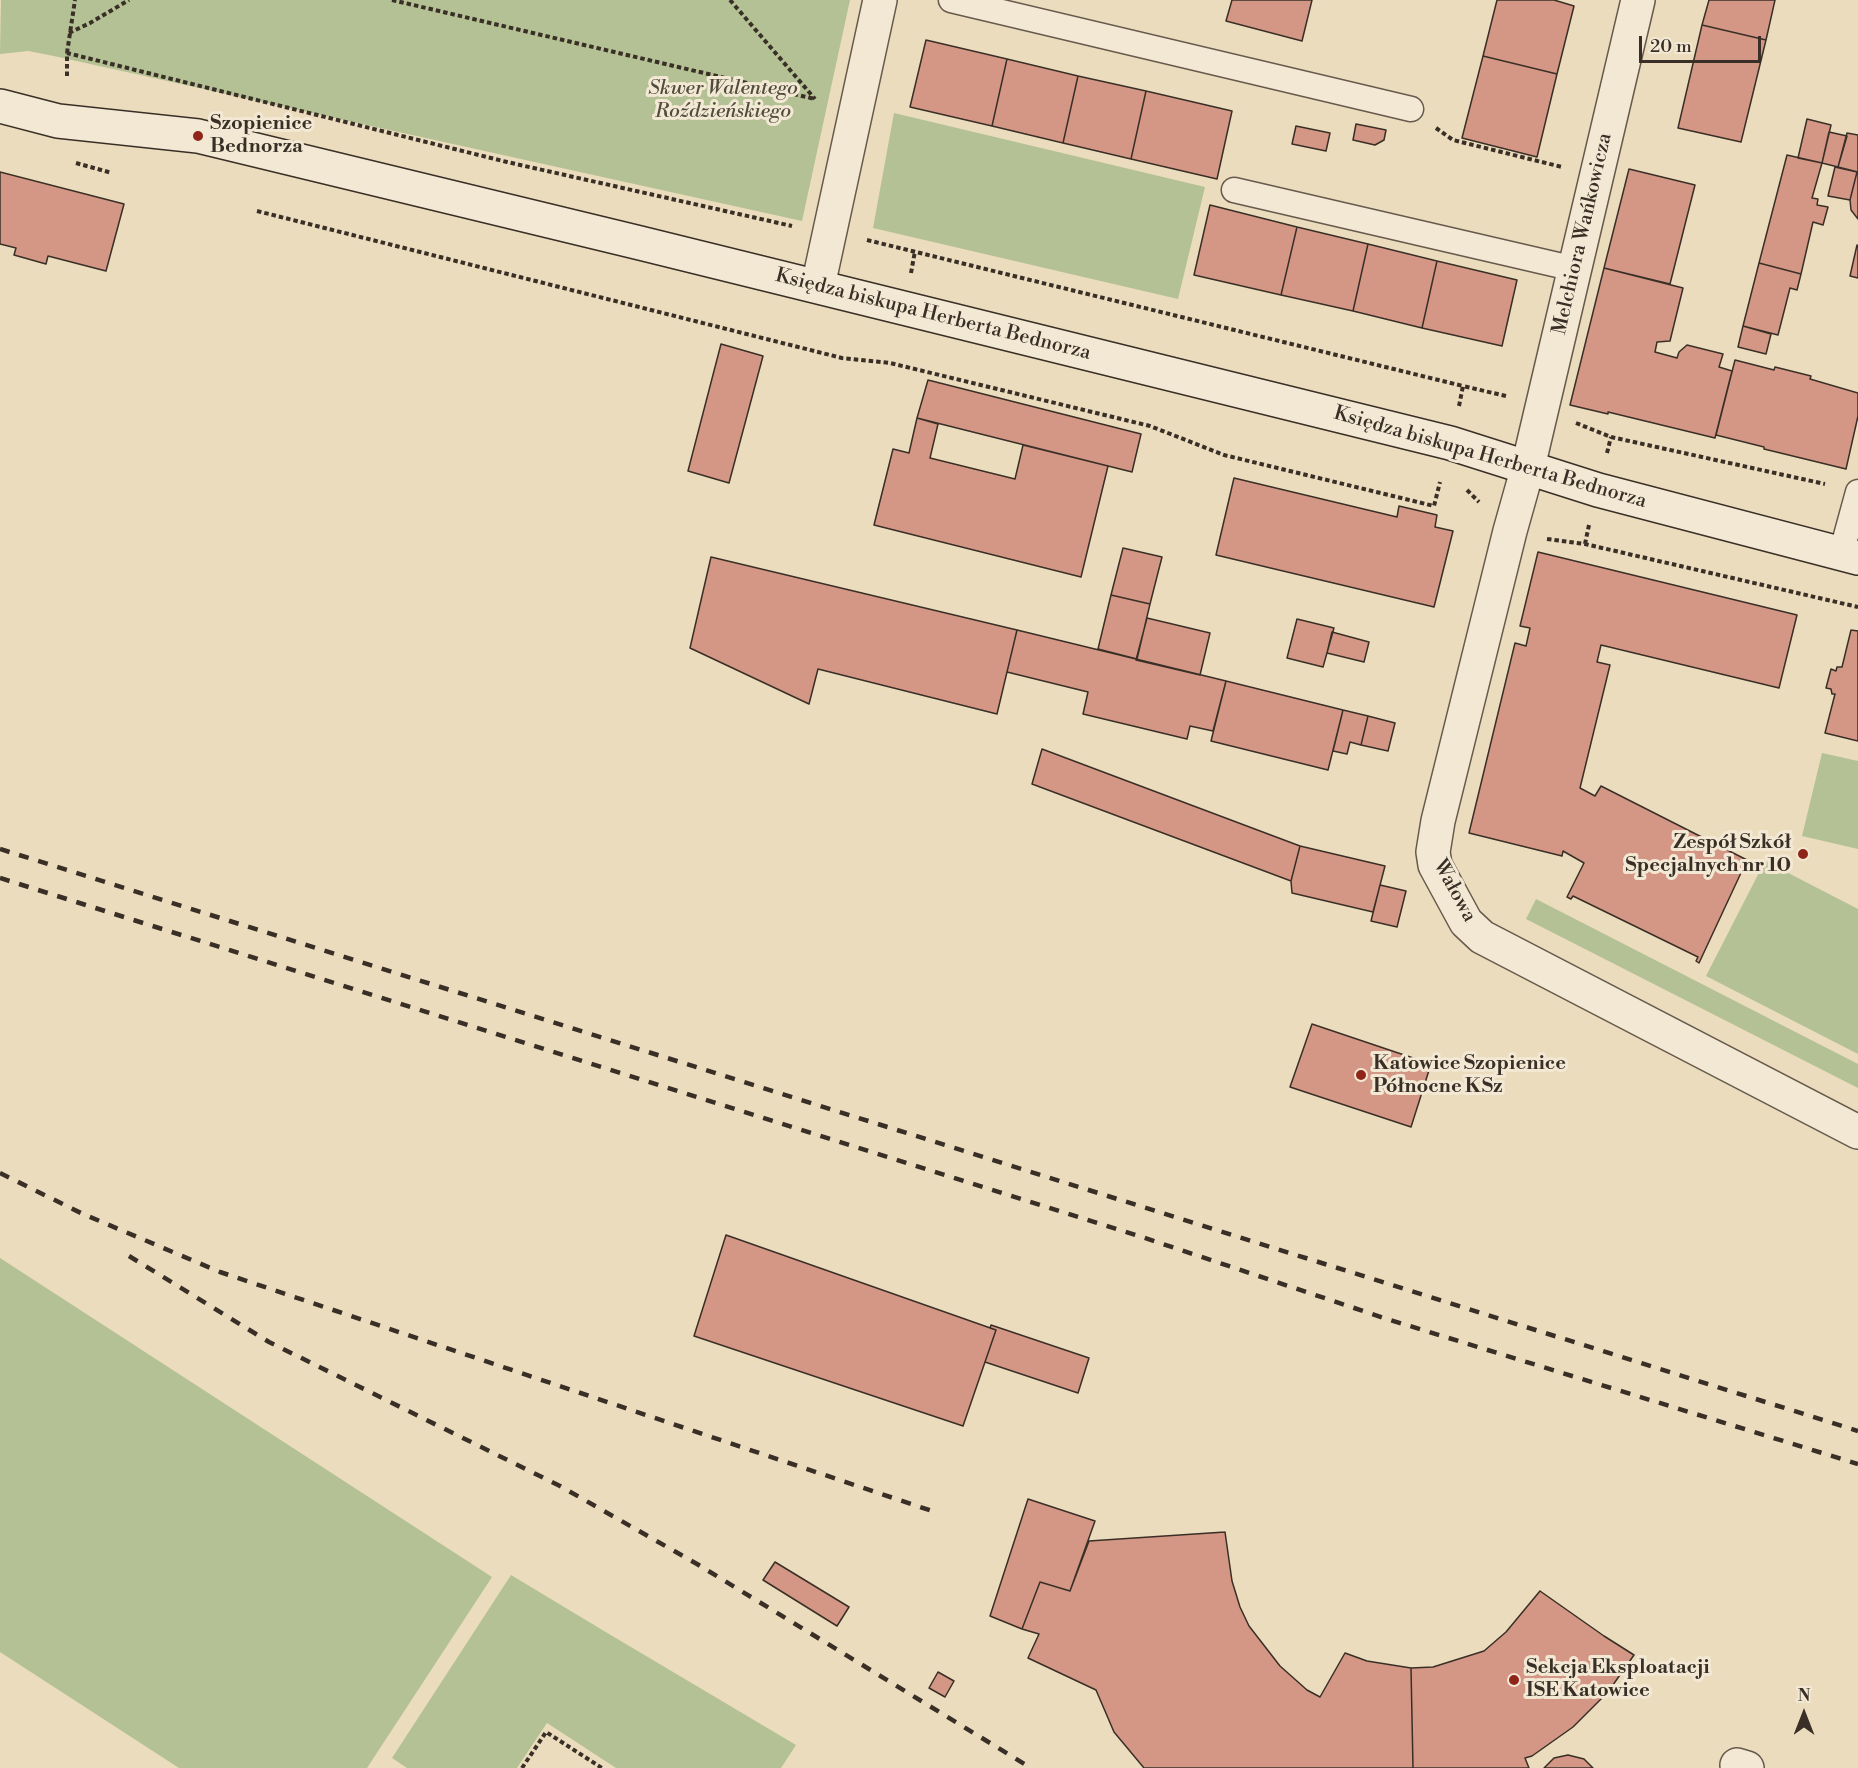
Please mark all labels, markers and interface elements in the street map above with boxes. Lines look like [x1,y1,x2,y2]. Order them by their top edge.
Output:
scale bar [1642,24,1764,62]
text: 20 m [1650,35,1692,58]
park label: Skwer Walentego Roździeńskiego [648,77,798,124]
place label: Szopienice Bednorza [210,112,312,159]
marker: Szopienice Bednorza [191,129,205,143]
street label: Melchiora Wańkowicza [1548,131,1618,337]
street label: Księdza biskupa Herberta Bednorza [773,264,1093,366]
street label: Księdza biskupa Herberta Bednorza [1331,402,1649,514]
place label: Zespół Szkół Specjalnych nr 10 [1625,831,1791,878]
marker: Zespół Szkół Specjalnych nr 10 [1796,847,1810,861]
street label: Wałowa [1427,856,1481,926]
place label: Katowice Szopienice Północne KSz [1373,1052,1566,1099]
marker: Katowice Szopienice Północne KSz [1354,1068,1368,1082]
place label: Sekcja Eksploatacji ISE Katowice [1526,1656,1710,1703]
marker: Sekcja Eksploatacji ISE Katowice [1507,1673,1521,1687]
north arrow [1774,1684,1834,1744]
text: N [1798,1686,1810,1706]

